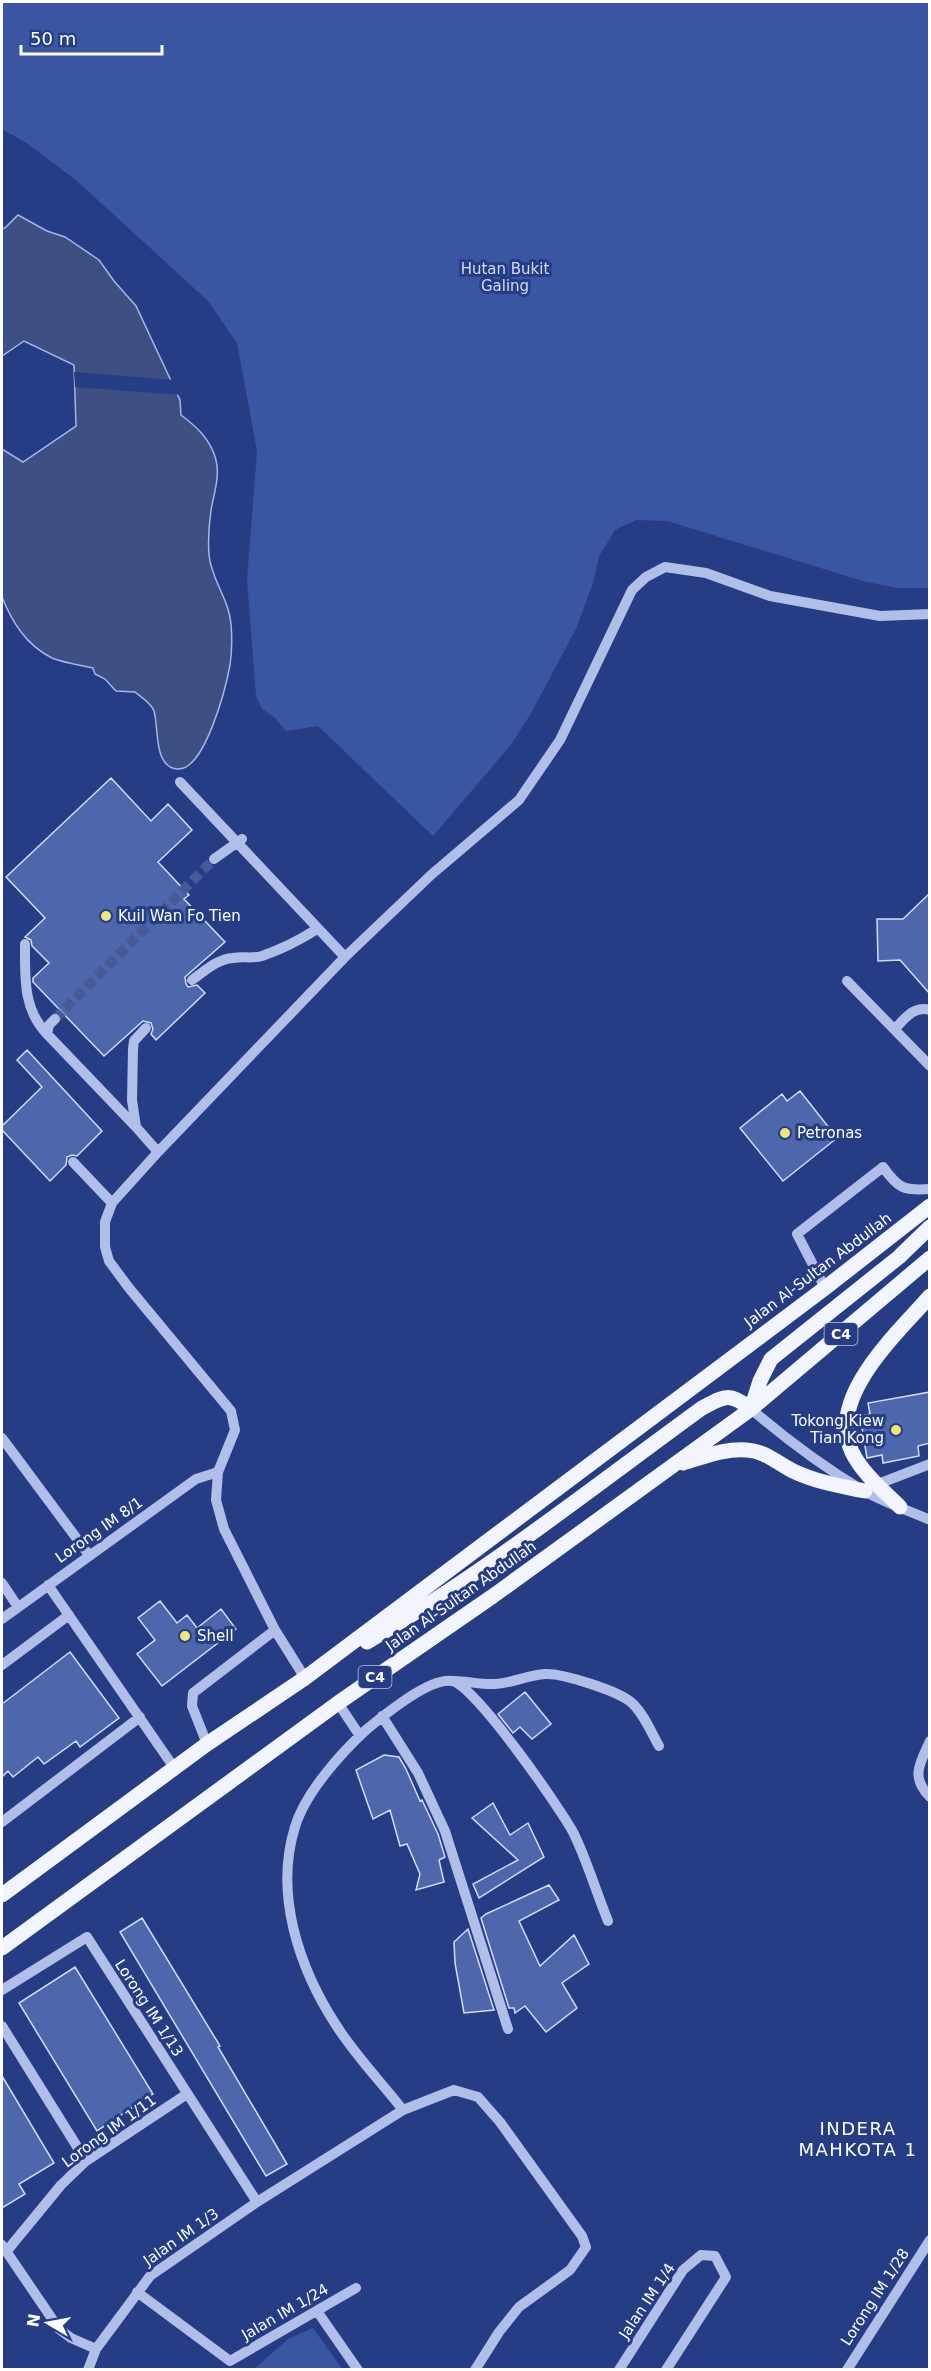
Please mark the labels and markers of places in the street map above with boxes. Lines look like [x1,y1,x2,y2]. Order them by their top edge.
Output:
place label: Kuil Wan Fo Tien [118,907,241,925]
marker: Kuil Wan Fo Tien [99,909,113,923]
place label: Petronas [797,1124,862,1142]
marker: Petronas [778,1126,792,1140]
place label: Tokong Kiew Tian Kong [791,1412,884,1447]
marker: Tokong Kiew Tian Kong [889,1423,903,1437]
place label: Shell [197,1627,234,1645]
marker: Shell [178,1629,192,1643]

